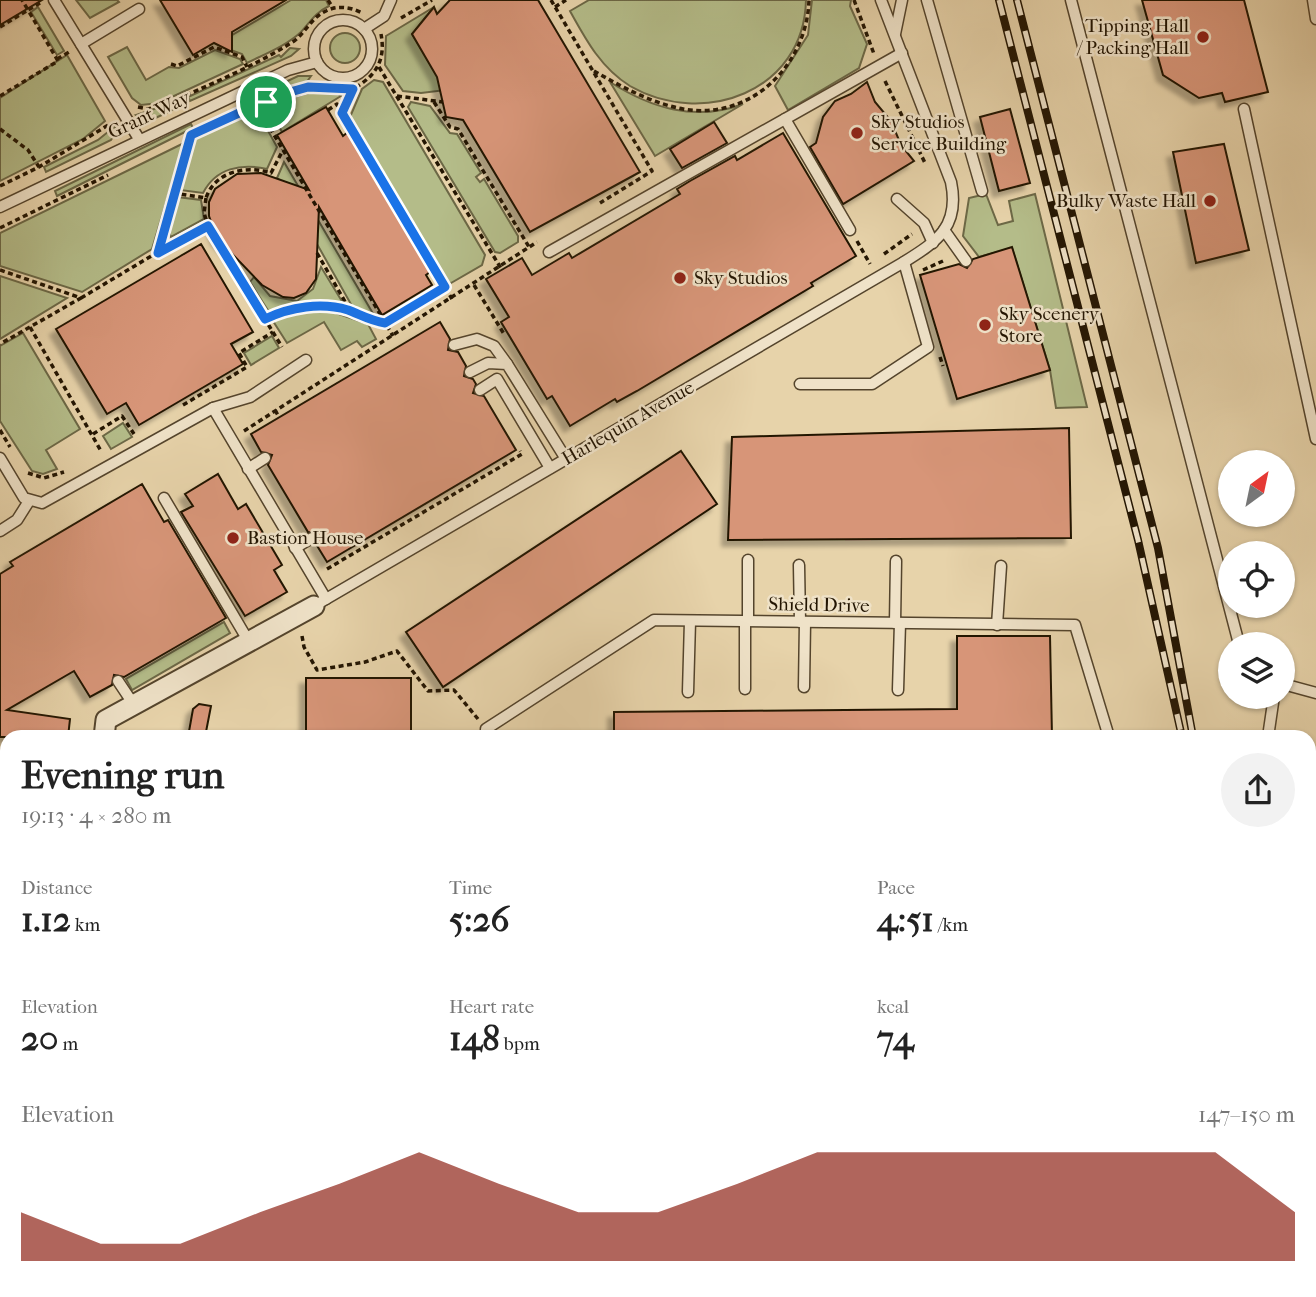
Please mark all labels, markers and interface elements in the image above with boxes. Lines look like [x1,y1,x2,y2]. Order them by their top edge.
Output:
place label: Tipping Hall / Packing Hall [1076,15,1189,59]
marker: Tipping Hall / Packing Hall [1195,29,1211,45]
pin [236,72,296,132]
icon: arrive [247,83,285,121]
street label: Grant Way [104,86,194,144]
place label: Sky Studios Service Building [871,111,1007,155]
marker: Sky Studios Service Building [849,125,865,141]
place label: Bulky Waste Hall [1056,190,1196,212]
marker: Bulky Waste Hall [1202,193,1218,209]
place label: Sky Studios [694,267,788,289]
marker: Sky Studios [672,270,688,286]
place label: Sky Scenery Store [999,303,1100,347]
marker: Sky Scenery Store [977,317,993,333]
street label: Harlequin Avenue [558,376,698,470]
north arrow [1218,450,1295,527]
map controls [1218,450,1295,709]
place label: Bastion House [247,527,363,549]
marker: Bastion House [225,530,241,546]
button: locate [1218,541,1295,618]
street label: Shield Drive [768,593,870,617]
button: layers [1218,632,1295,709]
text: Evening run [21,753,224,798]
button: share [1221,753,1295,827]
text: 19:13 · 4 × 280 m [21,802,171,829]
text: Distance [21,877,92,899]
text: Time [449,877,492,899]
text: Pace [877,877,915,899]
text: 1.12 [21,899,71,940]
text: 5:26 [449,899,510,940]
text: 4:51 [877,899,934,940]
text: km [71,914,100,936]
text: /km [934,914,968,936]
text: Elevation [21,996,98,1018]
text: Heart rate [449,996,534,1018]
text: kcal [877,996,909,1018]
text: 20 [21,1018,58,1059]
text: 148 [449,1018,500,1059]
text: 74 [877,1018,914,1059]
text: m [58,1033,78,1055]
text: bpm [500,1033,540,1055]
text: Elevation [21,1101,114,1128]
text: 147–150 m [1198,1101,1295,1128]

